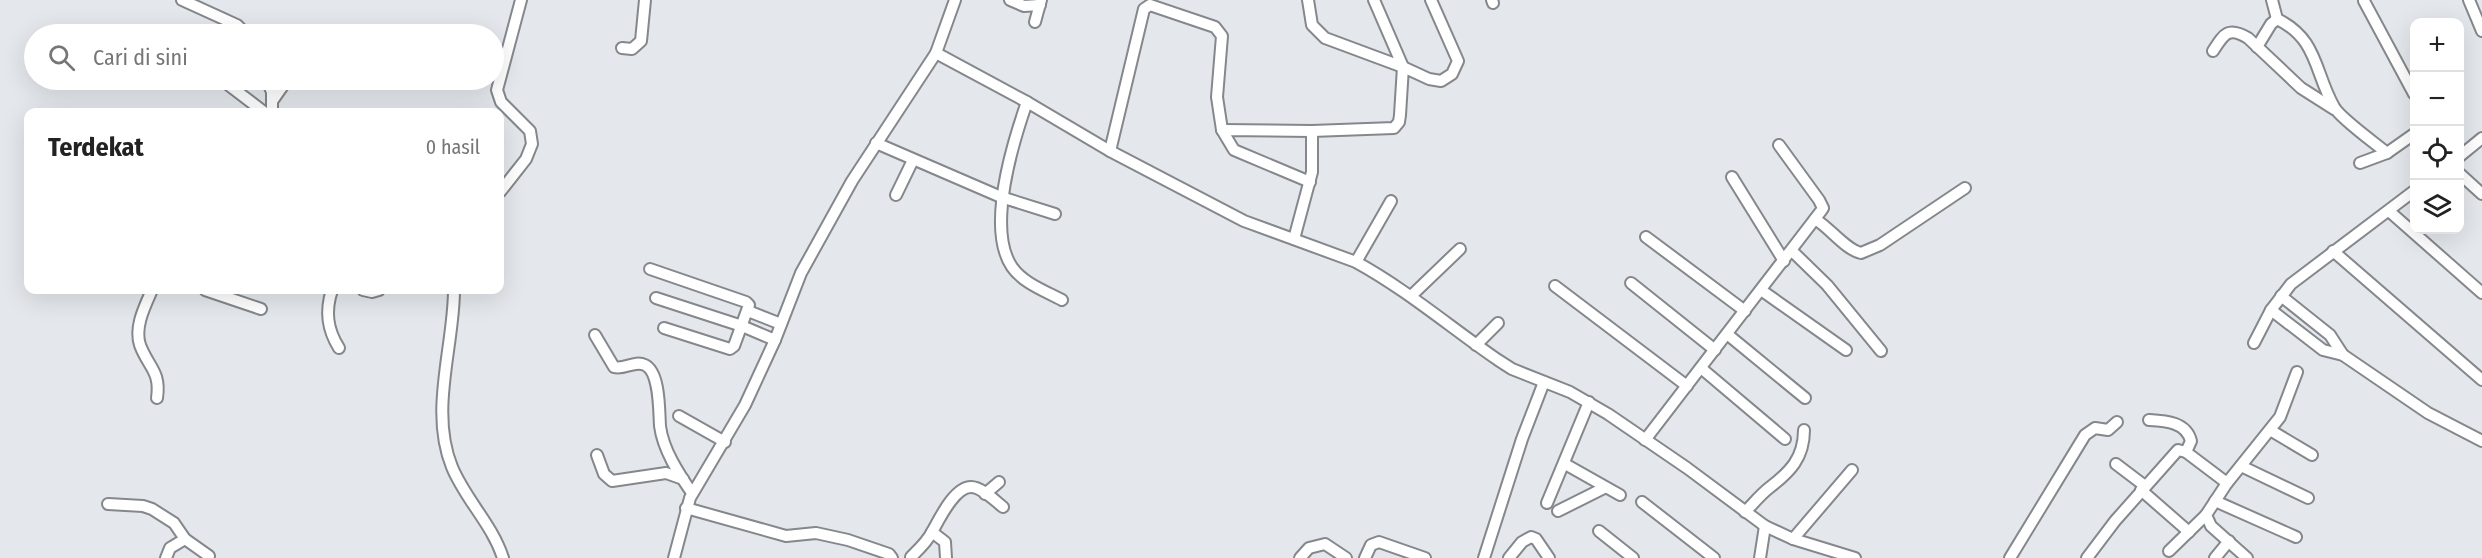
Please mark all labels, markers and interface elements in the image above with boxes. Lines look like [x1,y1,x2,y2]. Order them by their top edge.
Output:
map controls [2410,18,2464,234]
button: + [2410,18,2464,72]
search box [24,24,504,90]
icon: search [45,41,78,74]
text: Cari di sini [93,44,188,71]
button: − [2410,72,2464,126]
button: locate [2410,126,2464,180]
text: Terdekat [48,132,144,163]
text: 0 hasil [426,135,480,159]
button: layers [2410,180,2464,234]

